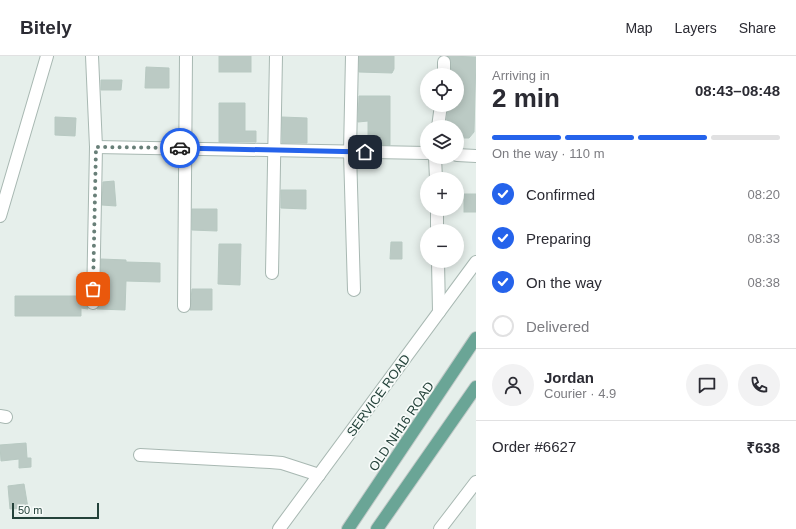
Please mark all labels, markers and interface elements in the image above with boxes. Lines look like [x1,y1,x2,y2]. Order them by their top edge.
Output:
text: Bitely [20,17,72,38]
text: Map [625,20,653,36]
text: Layers [675,20,717,36]
text: Share [739,20,776,36]
map controls [420,68,464,268]
button: locate [420,68,464,112]
text: Arriving in [492,68,550,83]
text: 08:43–08:48 [695,82,780,99]
text: 2 min [492,83,560,113]
button: layers [420,120,464,164]
courier [160,128,200,168]
pin [348,135,382,169]
icon: car [169,137,191,159]
icon: home [354,141,376,163]
text: On the way · 110 m [492,146,604,161]
button: + [420,172,464,216]
icon: check [492,183,514,205]
text: Confirmed [526,186,595,203]
text: 08:20 [747,187,780,202]
button: − [420,224,464,268]
icon: check [492,227,514,249]
text: Preparing [526,230,591,247]
text: 08:33 [747,231,780,246]
icon: check [492,271,514,293]
pin [76,272,110,306]
text: On the way [526,274,602,291]
text: 08:38 [747,275,780,290]
icon: bag [82,278,104,300]
text: Delivered [526,318,589,335]
street label: SERVICE ROAD [344,351,413,439]
button: person [492,364,534,406]
button: chat [686,364,728,406]
button: phone [738,364,780,406]
text: Jordan [544,369,594,386]
street label: OLD NH16 ROAD [366,379,437,474]
text: Courier · 4.9 [544,386,616,401]
text: Order #6627 [492,438,576,455]
text: ₹638 [746,439,780,456]
scale bar [12,501,99,520]
text: 50 m [18,504,42,516]

